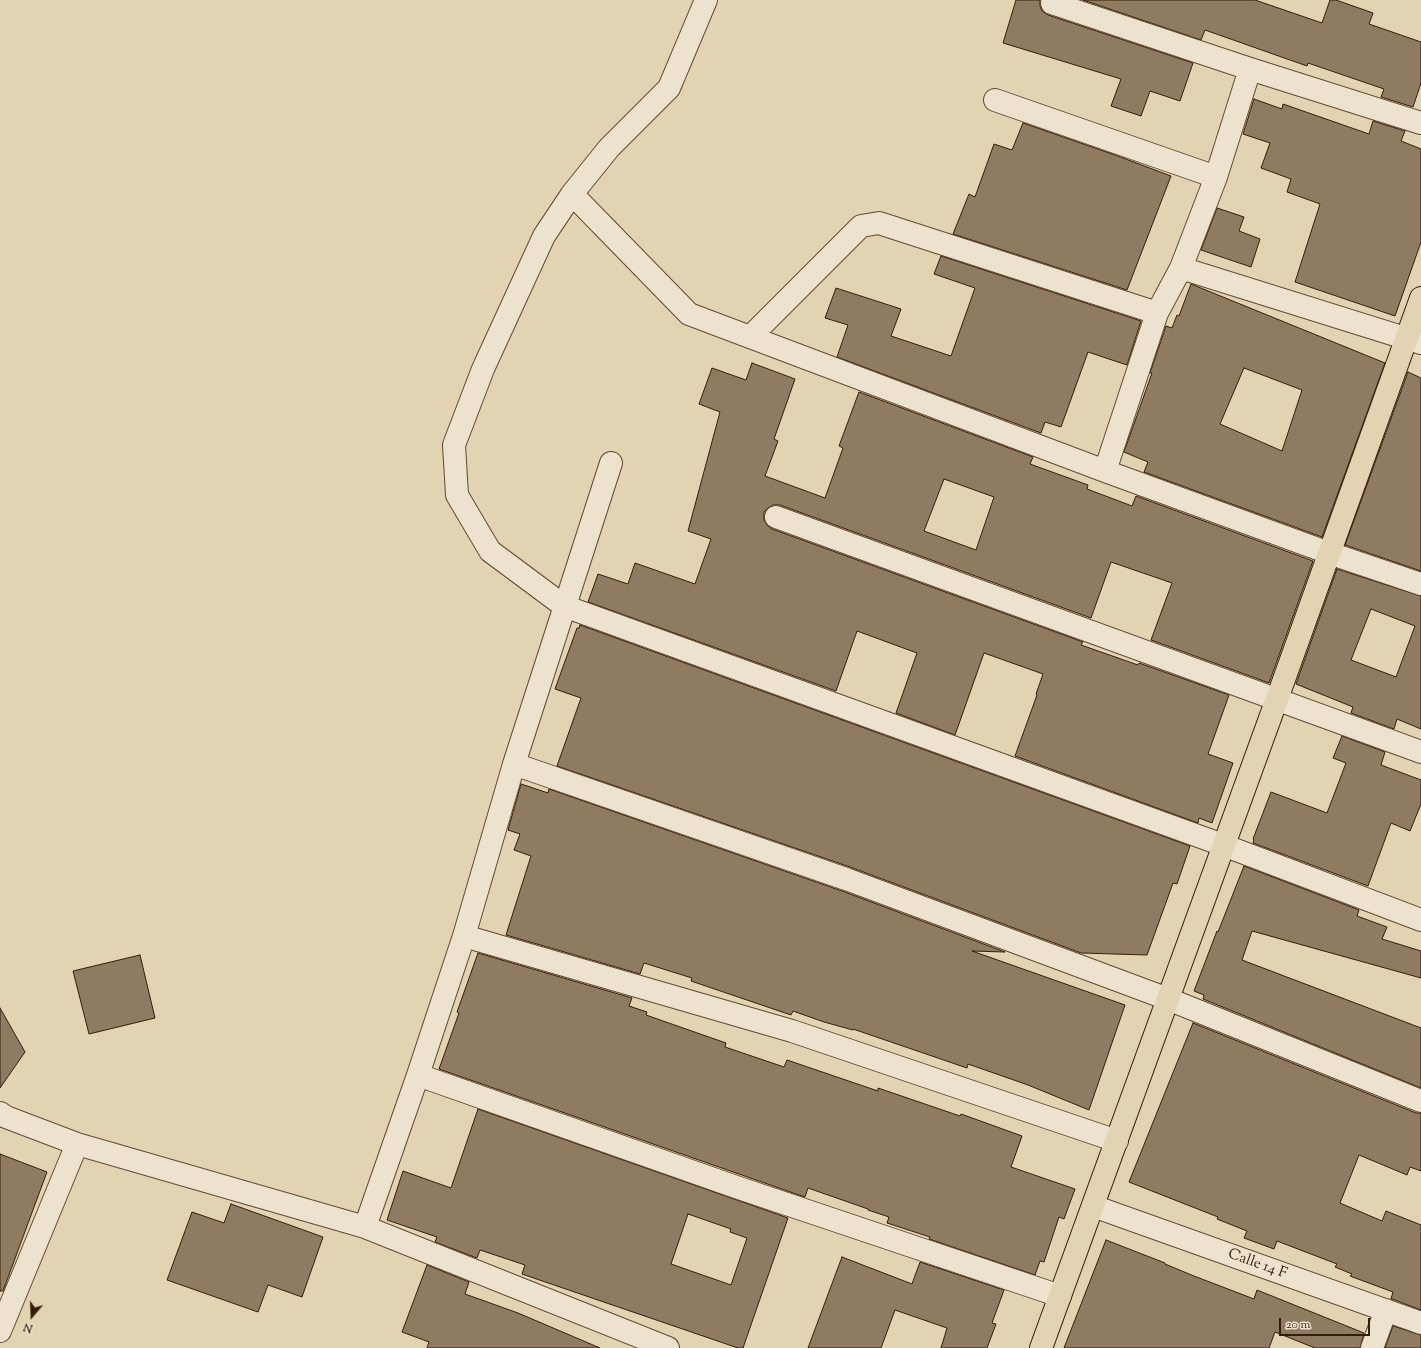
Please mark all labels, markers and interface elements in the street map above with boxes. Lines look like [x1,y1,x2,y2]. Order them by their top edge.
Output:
street label: Calle 14 F [1225,1246,1289,1284]
north arrow [12,1296,52,1336]
scale bar [1281,1310,1372,1336]
text: 20 m [1286,1316,1310,1334]
text: N [21,1318,35,1336]

